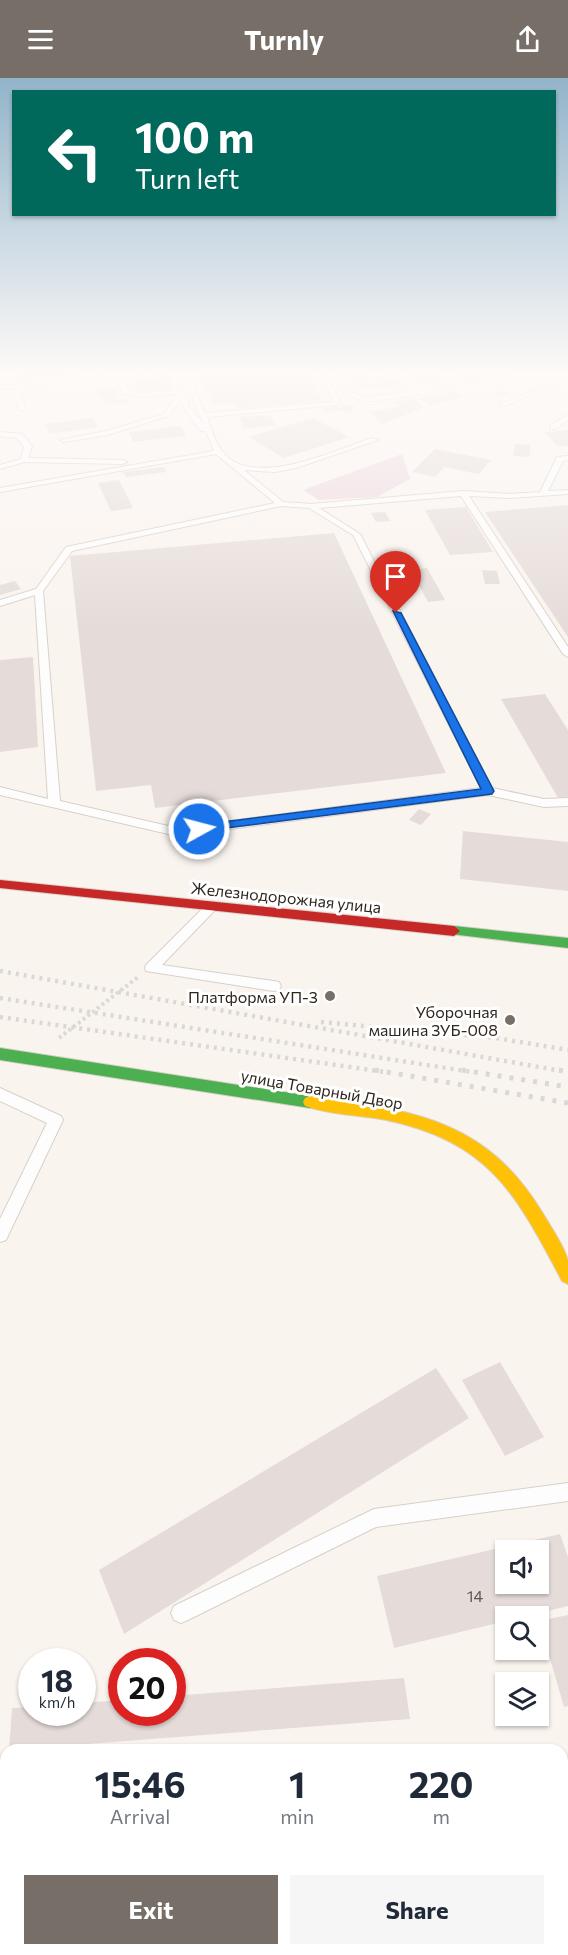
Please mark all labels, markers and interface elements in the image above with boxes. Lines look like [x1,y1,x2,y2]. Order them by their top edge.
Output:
icon: menu [24,23,57,56]
text: Turnly [244,23,324,56]
icon: share [511,23,544,56]
text: 100 m [135,110,255,162]
icon: left [36,114,114,192]
text: Turn left [135,162,239,195]
pin [370,551,421,613]
icon: arrive [379,560,412,593]
position arrow [167,797,231,861]
street label: Железнодорожная улица [190,878,382,916]
place label: Платформа УП-3 [188,987,318,1006]
marker: Платформа УП-3 [323,989,337,1003]
place label: Уборочная машина 3УБ-008 [369,1002,498,1039]
marker: Уборочная машина 3УБ-008 [503,1013,517,1027]
street label: улица Товарный Двор [239,1065,405,1113]
map controls [495,1540,549,1726]
button: sound [495,1540,549,1594]
house number: 14 [467,1586,484,1605]
button: search [495,1606,549,1660]
speed limit sign: 20 [108,1648,186,1726]
text: 18 [41,1661,73,1698]
button: layers [495,1672,549,1726]
text: km/h [39,1693,75,1711]
text: 15:46 [95,1761,186,1805]
text: 1 [289,1761,305,1805]
text: 220 [409,1761,473,1805]
text: Arrival [110,1804,170,1828]
text: min [280,1804,314,1828]
text: m [432,1804,450,1828]
button: Exit [24,1875,278,1944]
button: Share [290,1875,544,1944]

